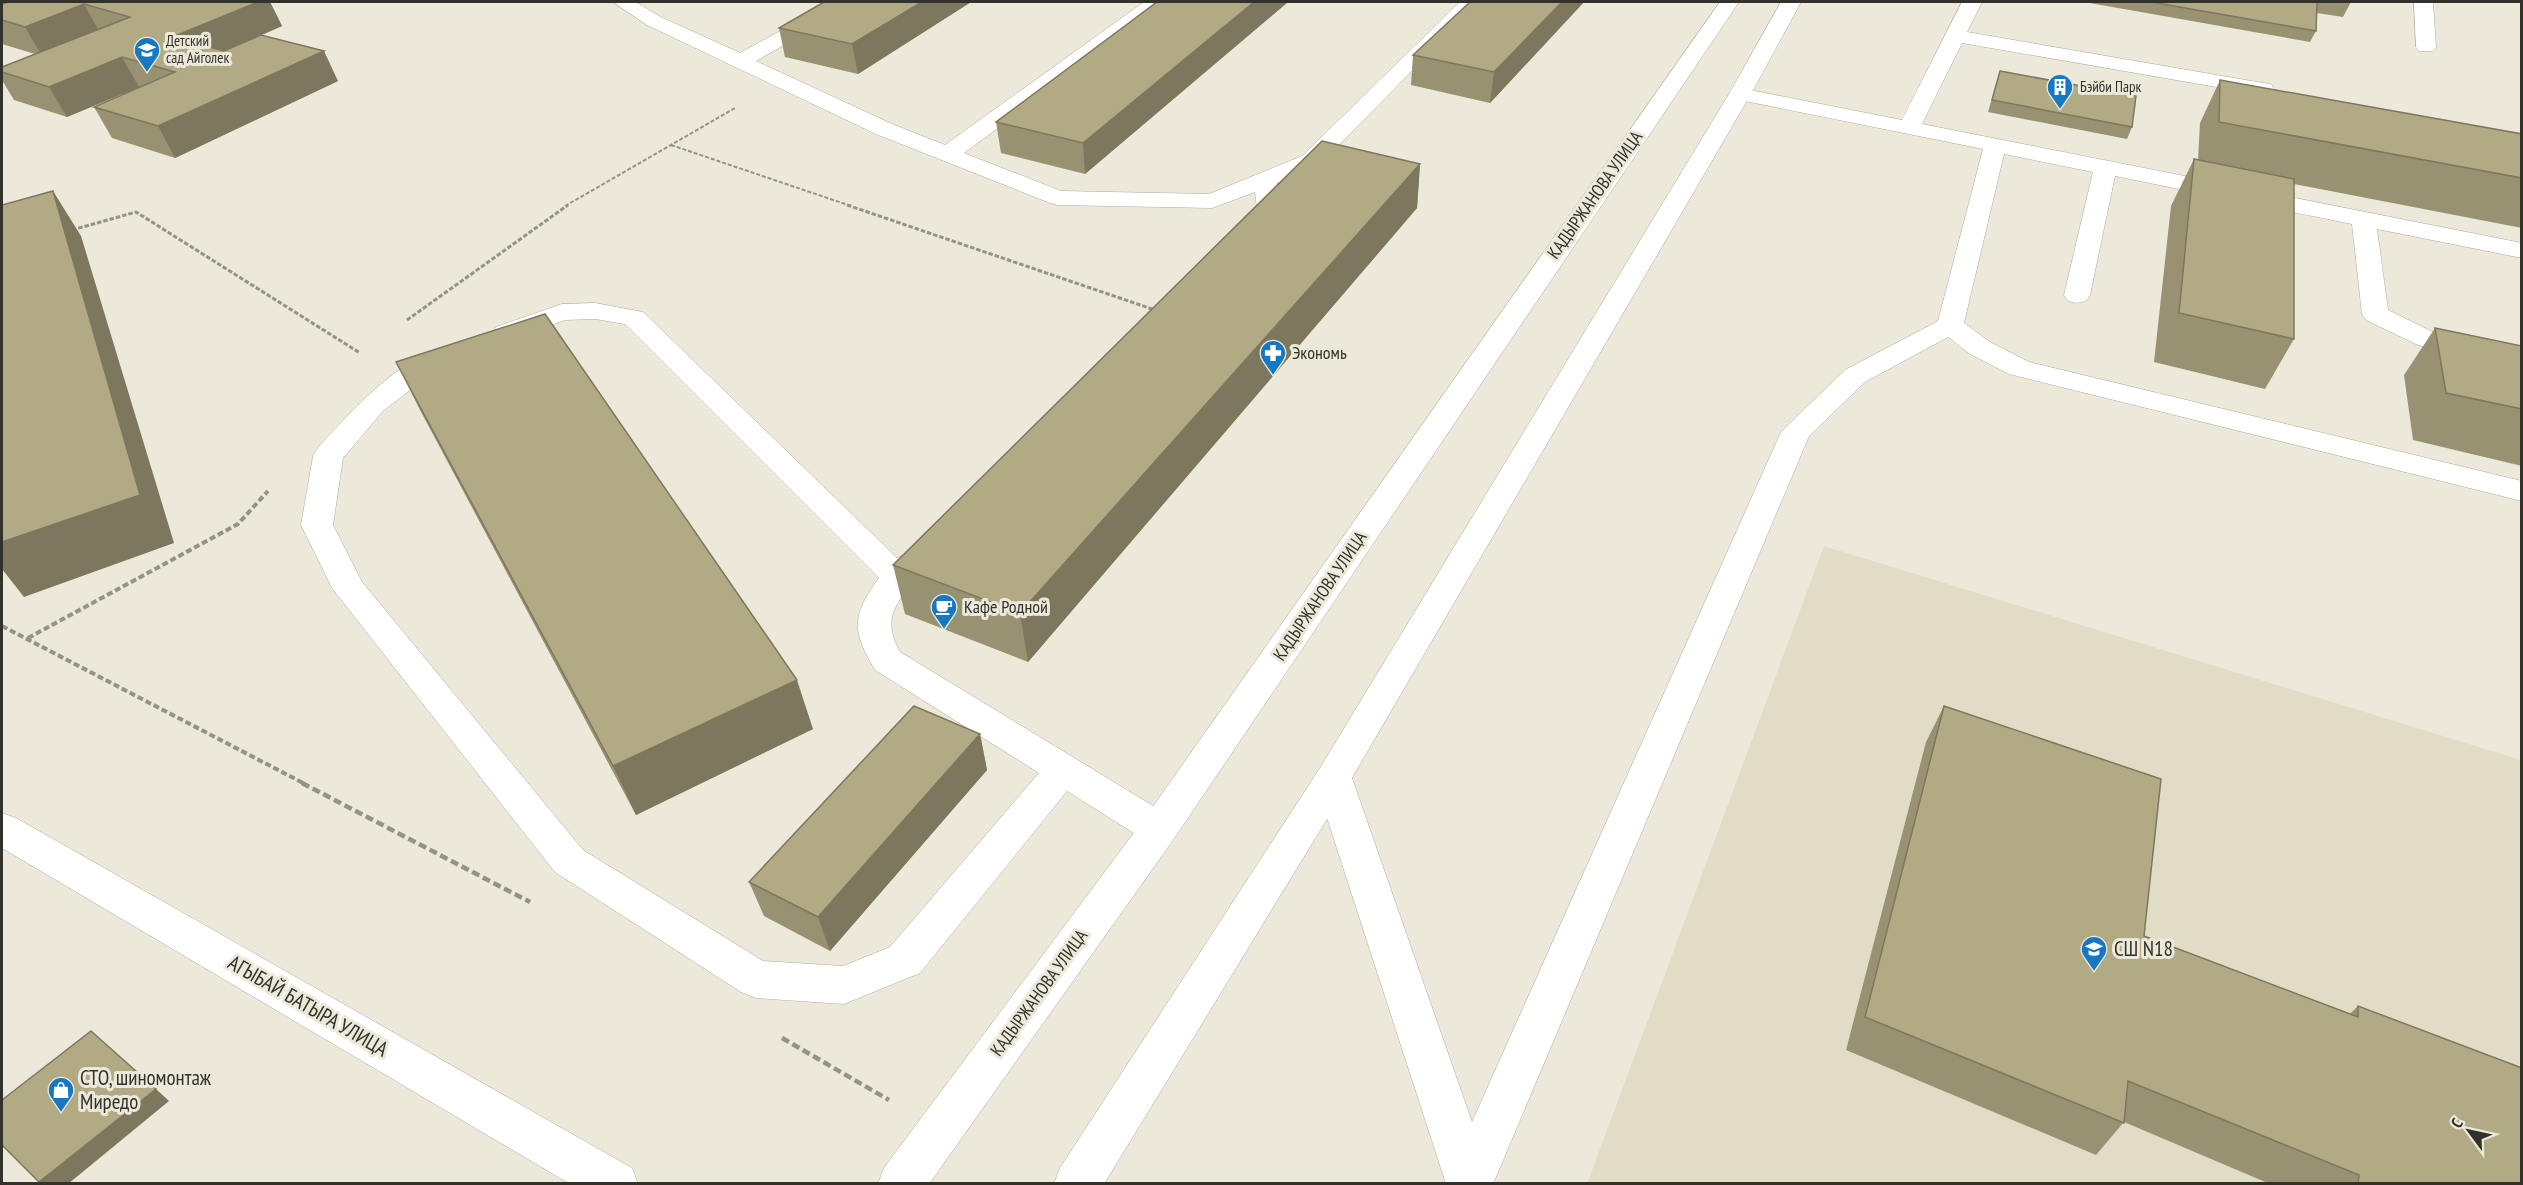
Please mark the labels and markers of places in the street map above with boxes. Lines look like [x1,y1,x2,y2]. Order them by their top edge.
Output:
place label: Детский сад Айголек [166,31,229,67]
school or university icon: Детский сад Айголек [132,35,162,73]
building icon: Бэйби Парк [2045,72,2075,110]
place label: Бэйби Парк [2080,77,2142,96]
pharmacy icon: Экономь [1258,338,1288,376]
place label: Экономь [1292,341,1347,364]
cafe icon: Кафе Родной [929,592,959,630]
place label: Кафе Родной [964,595,1048,618]
school or university icon: СШ N18 [2079,934,2109,972]
place label: СШ N18 [2114,935,2173,962]
place label: СТО, шиномонтаж Миредо [80,1064,212,1115]
shop icon: СТО, шиномонтаж Миредо [46,1075,76,1113]

